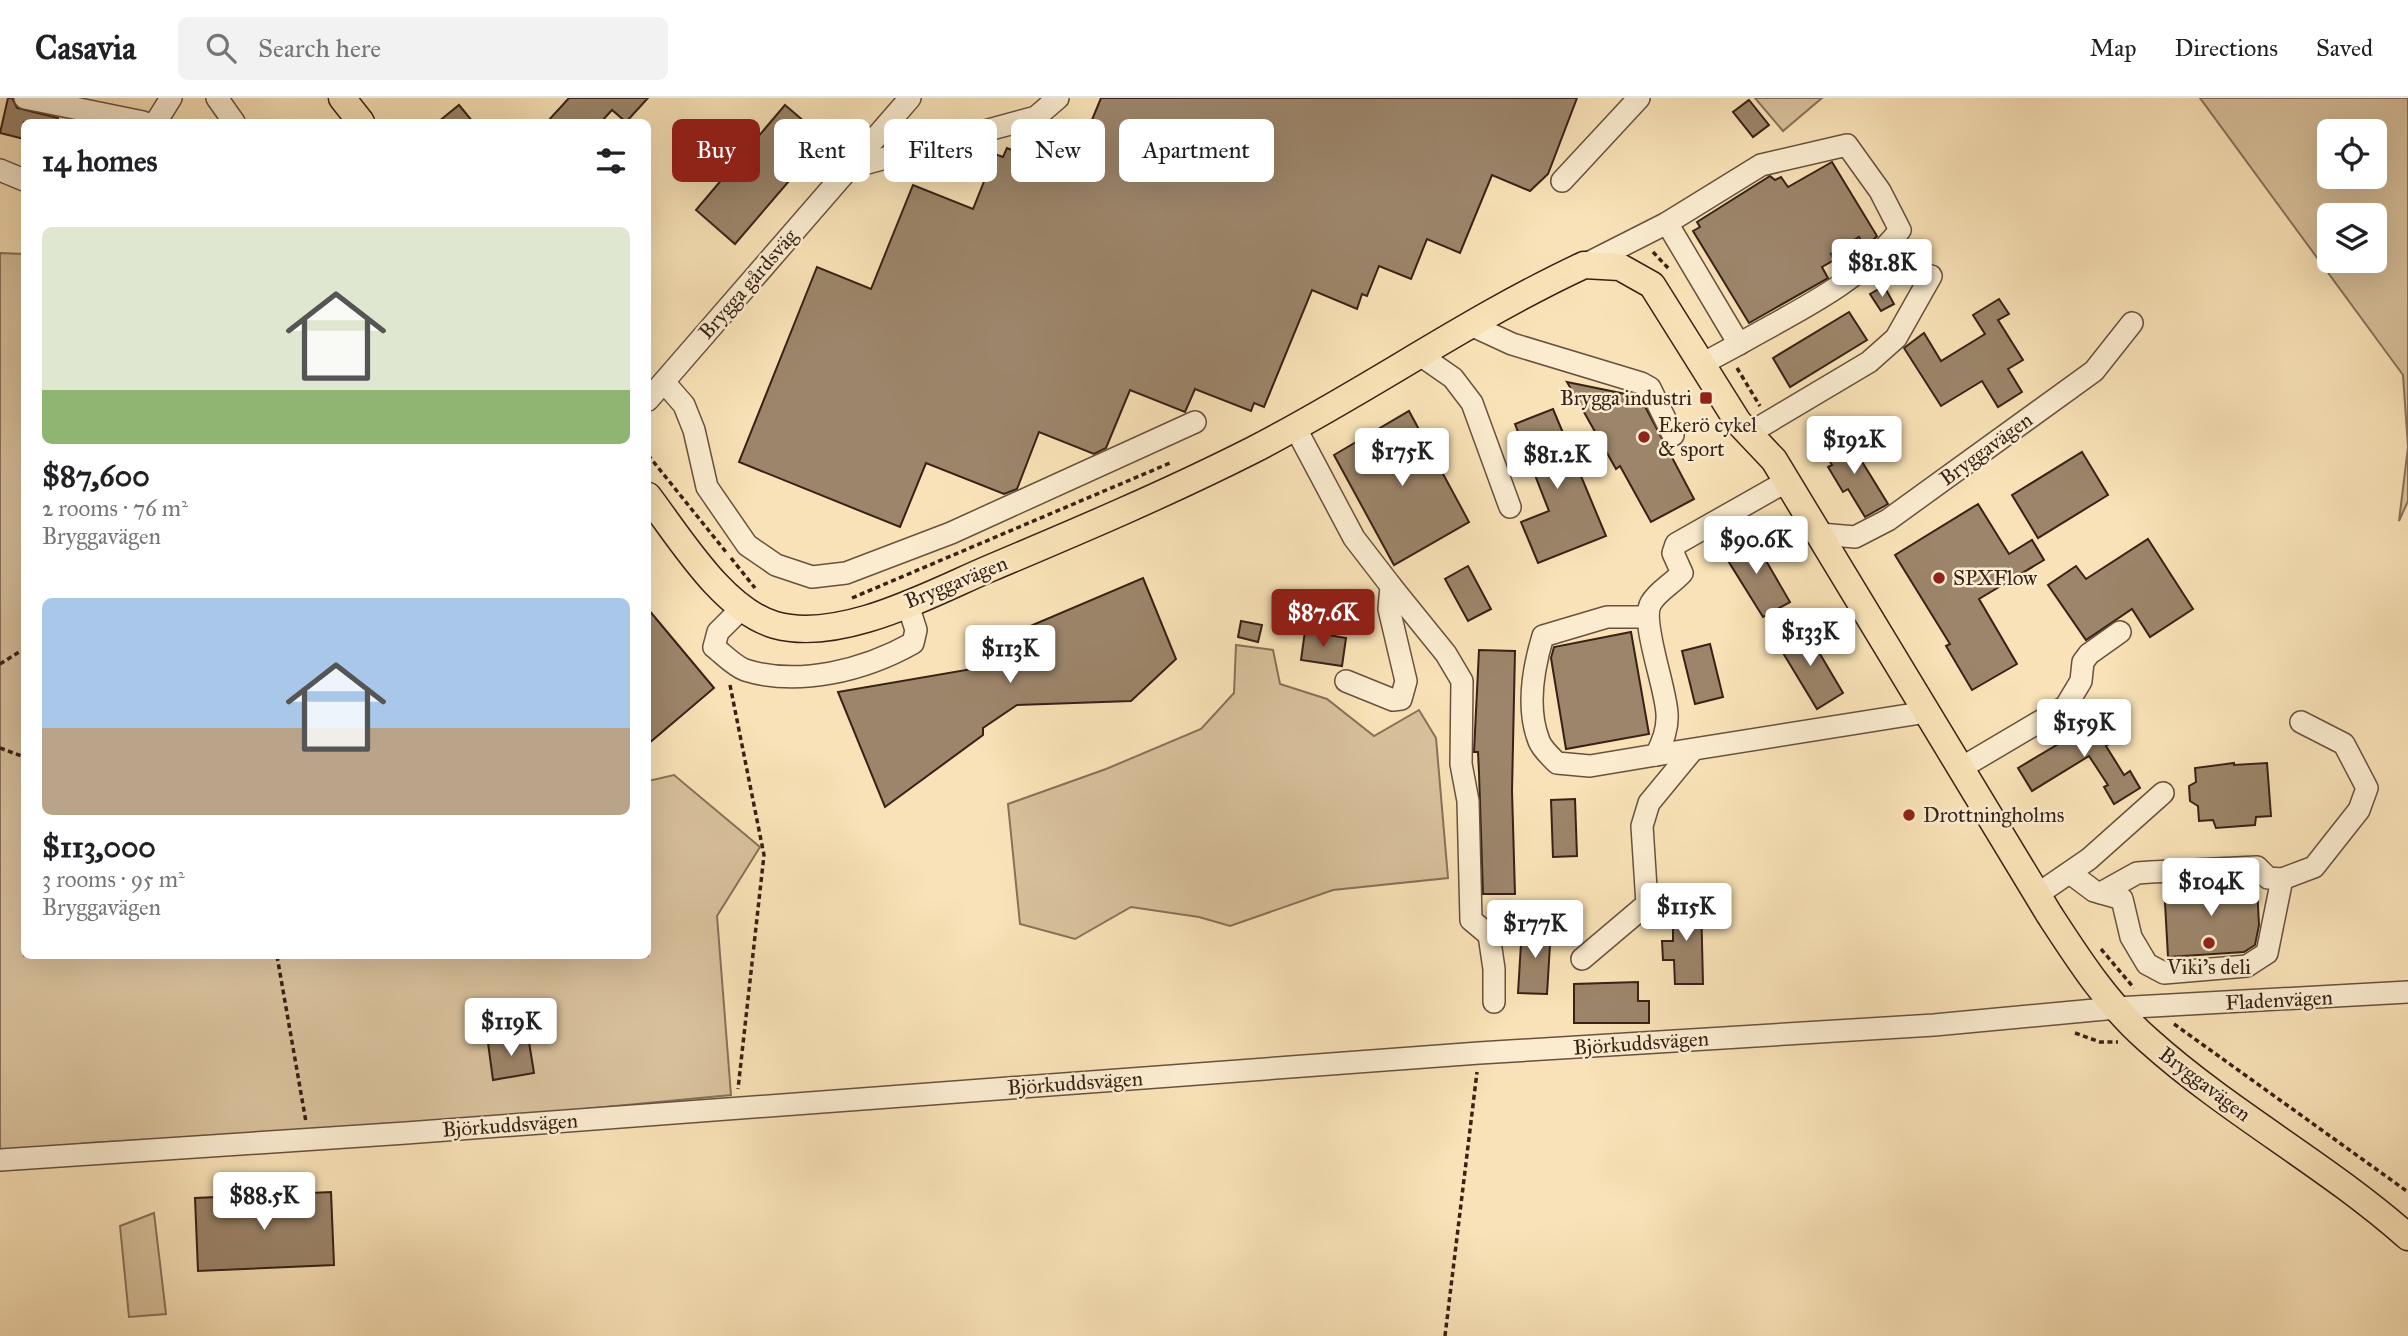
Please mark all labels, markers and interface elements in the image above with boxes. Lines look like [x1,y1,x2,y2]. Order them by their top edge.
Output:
search box [178,17,668,80]
text: Casavia [35,28,136,68]
icon: search [202,29,240,67]
text: Search here [258,32,381,64]
text: Map [2090,33,2137,63]
text: Directions [2175,33,2278,63]
text: Saved [2316,33,2373,63]
chip: Buy [672,119,760,182]
chip: Rent [774,119,870,182]
chip: Filters [884,119,997,182]
chip: New [1011,119,1105,182]
chip: Apartment [1119,119,1274,182]
map controls [2317,119,2387,273]
button: locate [2317,119,2387,189]
icon: filters [592,142,630,180]
text: 14 homes [42,143,157,179]
button: layers [2317,203,2387,273]
street label: Brygga gårdsväg [693,223,803,345]
pin: $81.8K [1825,240,1939,299]
text: $81.8K [1848,248,1916,276]
icon: home [273,273,399,399]
place label: Brygga industri [1560,385,1692,411]
marker: Brygga industri [1698,390,1714,406]
street label: Bryggavägen [1934,407,2038,491]
place label: Ekerö cykel & sport [1658,412,1757,462]
pin: $192K [1805,416,1903,476]
text: $192K [1823,425,1885,453]
pin: $175K [1353,428,1451,488]
marker: Ekerö cykel & sport [1636,429,1652,445]
pin: $81.2K [1500,432,1614,491]
text: $175K [1371,437,1433,465]
text: $81.2K [1523,440,1591,468]
text: $87,600 [42,458,150,494]
text: 2 rooms · 76 m² [42,494,188,522]
pin: $90.6K [1699,517,1813,576]
text: Bryggavägen [42,522,161,550]
text: $90.6K [1720,525,1792,553]
street label: Bryggavägen [901,550,1011,614]
place label: SPXFlow [1953,565,2037,591]
marker: SPXFlow [1931,570,1947,586]
pin: $87.6K [1266,589,1380,649]
text: $87.6K [1288,598,1358,626]
pin: $133K [1761,608,1859,668]
text: $133K [1781,617,1839,645]
pin: $113K [961,626,1059,685]
text: $113K [981,634,1039,662]
icon: home [273,644,399,770]
pin: $159K [2035,700,2133,759]
text: $159K [2053,708,2115,736]
place label: Drottningholms [1923,802,2064,828]
marker: Drottningholms [1901,807,1917,823]
text: $113,000 [42,829,156,865]
pin: $104K [2162,858,2260,918]
text: 3 rooms · 95 m² [42,865,185,893]
text: $104K [2178,867,2244,895]
pin: $115K [1637,884,1735,943]
text: $115K [1657,892,1715,920]
text: Bryggavägen [42,893,161,921]
pin: $177K [1486,900,1584,960]
text: $177K [1503,909,1567,937]
marker: Viki's deli [2201,935,2217,951]
place label: Viki's deli [2166,954,2251,980]
street label: Fladenvägen [2225,984,2333,1016]
pin: $119K [462,998,560,1058]
text: $119K [481,1007,541,1035]
street label: Björkuddsvägen [1572,1025,1710,1061]
street label: Bryggavägen [2154,1041,2256,1127]
street label: Björkuddsvägen [1006,1065,1144,1101]
street label: Björkuddsvägen [441,1107,579,1143]
pin: $88.5K [207,1172,321,1232]
text: $88.5K [229,1181,299,1209]

